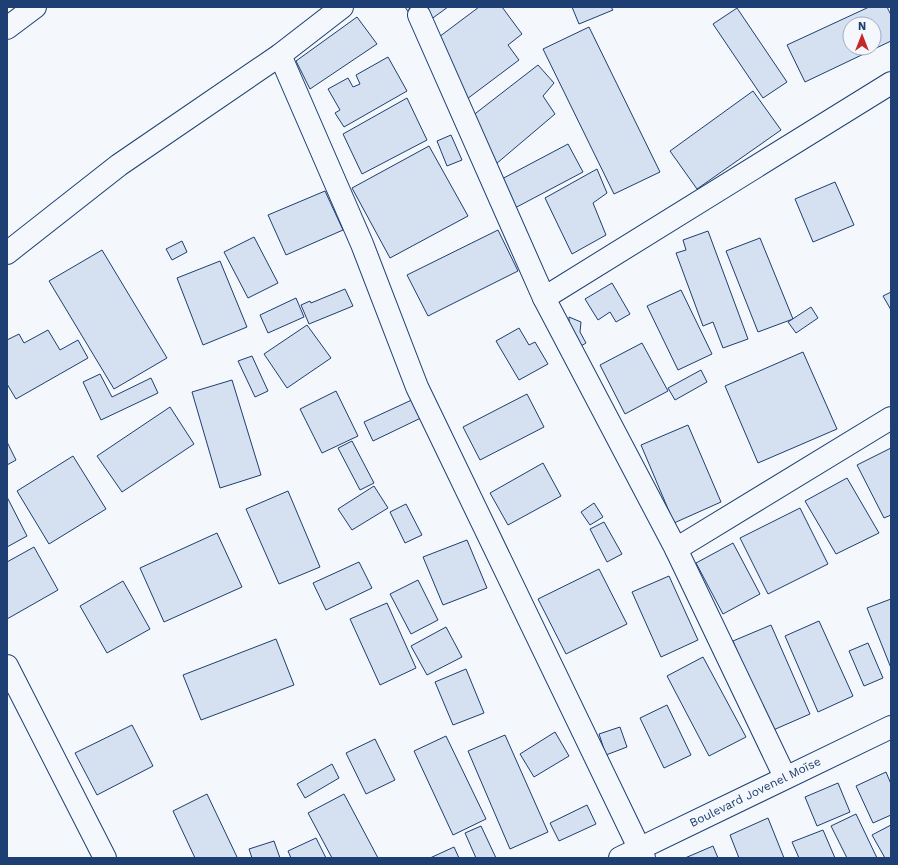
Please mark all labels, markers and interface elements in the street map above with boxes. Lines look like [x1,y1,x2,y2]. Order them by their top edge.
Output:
north arrow [842,16,882,56]
text: N [858,20,866,33]
street label: Boulevard Jovenel Moïse [687,754,823,830]

